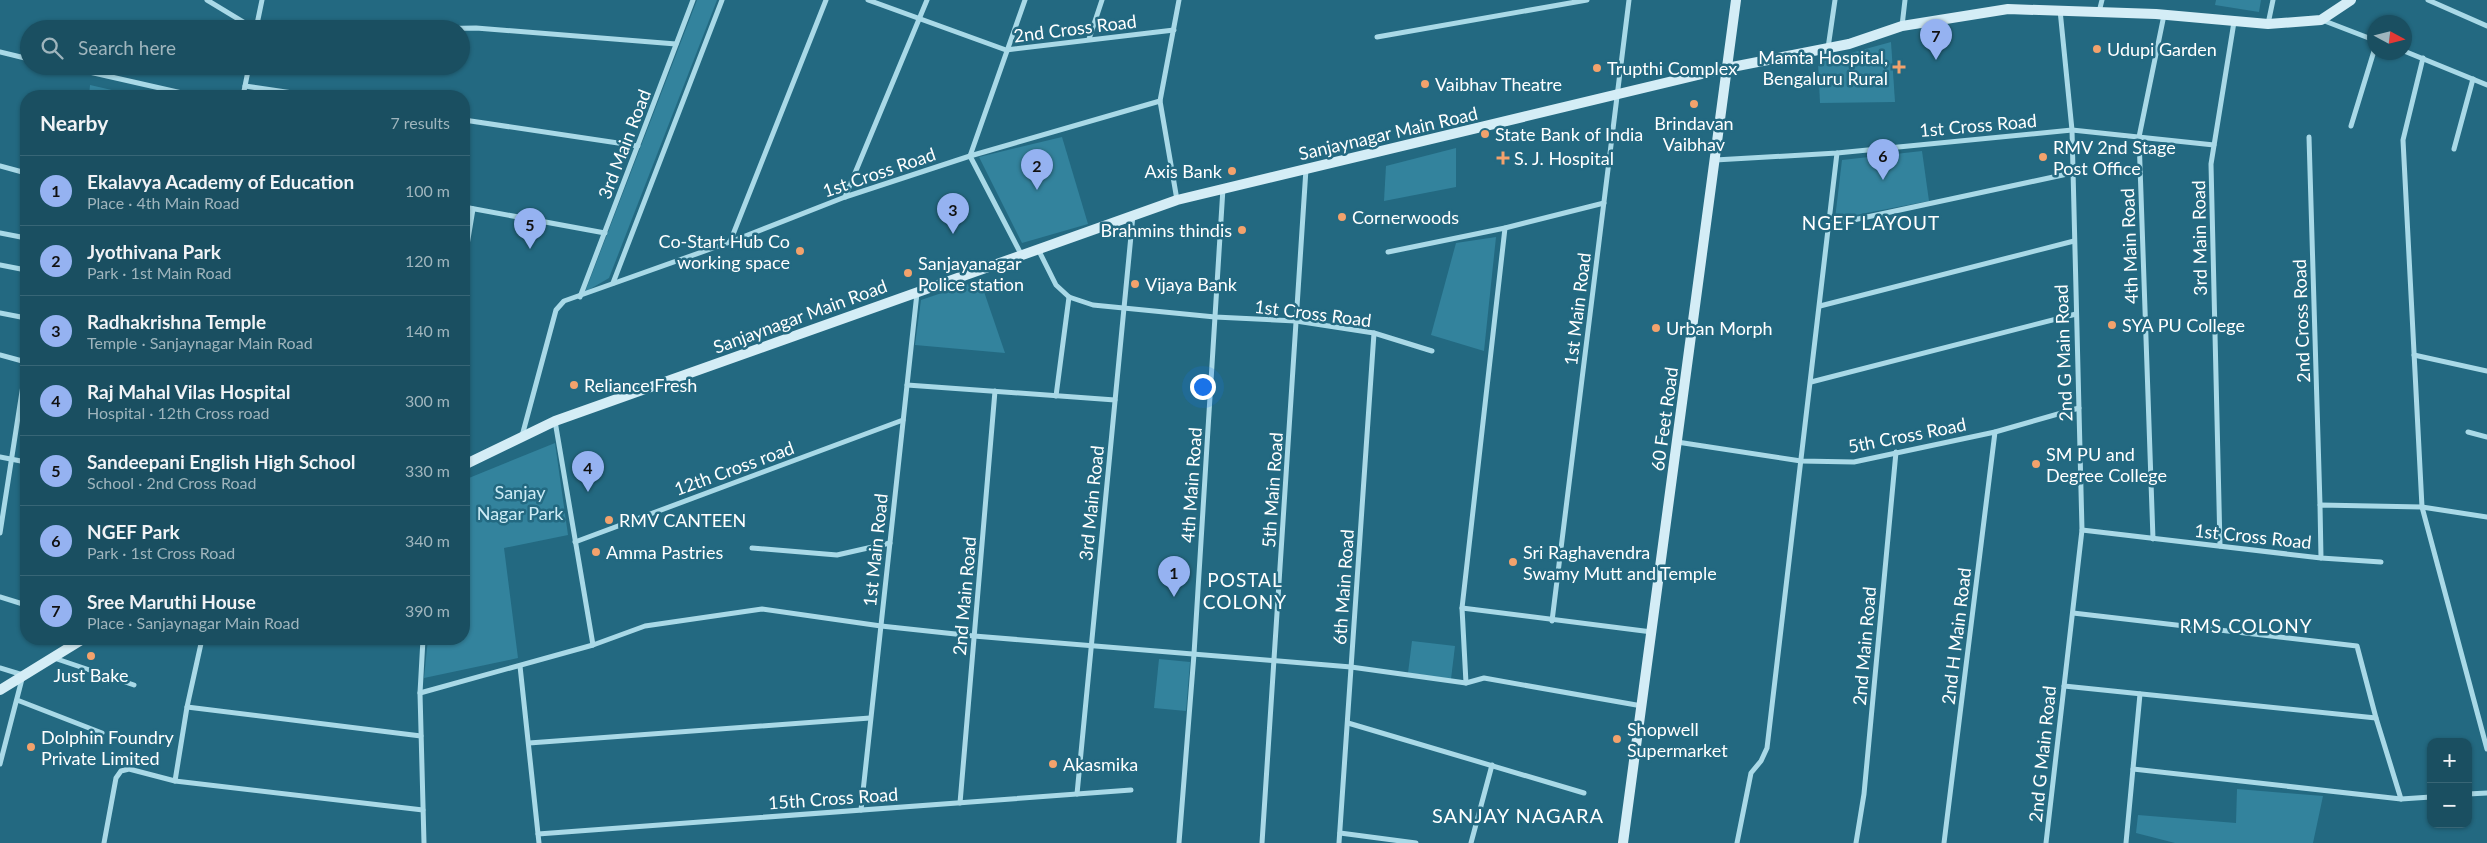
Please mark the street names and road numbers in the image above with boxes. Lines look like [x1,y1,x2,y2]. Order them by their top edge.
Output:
street label: 2nd Cross Road [1012,10,1138,46]
street label: 3rd Main Road [593,86,655,202]
street label: Sanjaynagar Main Road [1296,102,1480,164]
street label: 1st Cross Road [1918,109,2038,141]
street label: 1st Cross Road [820,142,938,202]
street label: 3rd Main Road [2187,180,2211,296]
street label: 4th Main Road [2116,188,2142,304]
street label: 1st Main Road [1559,251,1595,367]
street label: 2nd Cross Road [2288,259,2314,383]
street label: Sanjaynagar Main Road [710,274,890,358]
street label: 2nd G Main Road [2050,284,2076,422]
street label: 1st Cross Road [1253,295,1373,331]
street label: 60 Feet Road [1646,366,1682,472]
street label: 5th Cross Road [1846,413,1968,457]
street label: 4th Main Road [1176,426,1206,544]
street label: 5th Main Road [1257,431,1287,549]
street label: 12th Cross road [671,436,797,500]
street label: 3rd Main Road [1074,444,1108,562]
street label: 1st Main Road [858,492,892,608]
street label: 1st Cross Road [2193,519,2313,553]
street label: 6th Main Road [1328,528,1358,646]
street label: 2nd Main Road [948,536,980,656]
street label: 2nd H Main Road [1937,566,1975,706]
street label: 2nd Main Road [1848,586,1880,706]
street label: 2nd G Main Road [2024,685,2060,823]
street label: 15th Cross Road [767,782,899,814]

